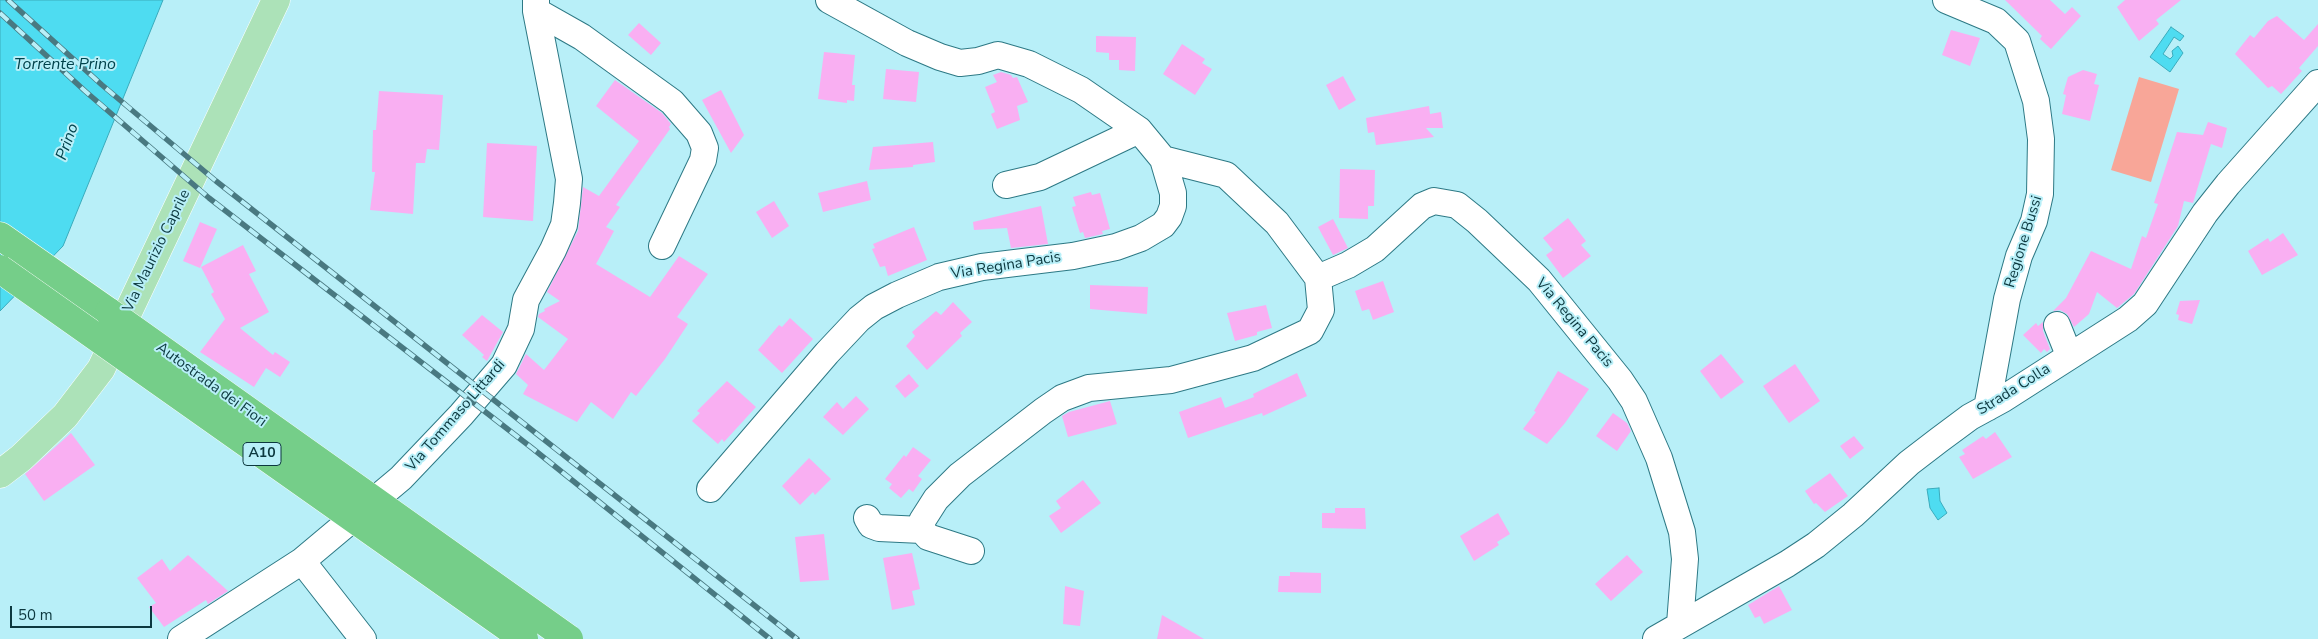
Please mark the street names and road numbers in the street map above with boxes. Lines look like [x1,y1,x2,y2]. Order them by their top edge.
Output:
street label: Via Maurizio Caprile [120,187,194,315]
street label: Regione Bussi [2001,194,2047,290]
street label: Via Regina Pacis [950,248,1062,284]
street label: Via Regina Pacis [1532,275,1616,371]
street label: Autostrada dei Fiori [152,339,270,431]
street label: Via Tommaso Littardi [403,356,509,476]
street label: Strada Colla [1974,360,2054,420]
road number: A10 [243,442,281,466]

